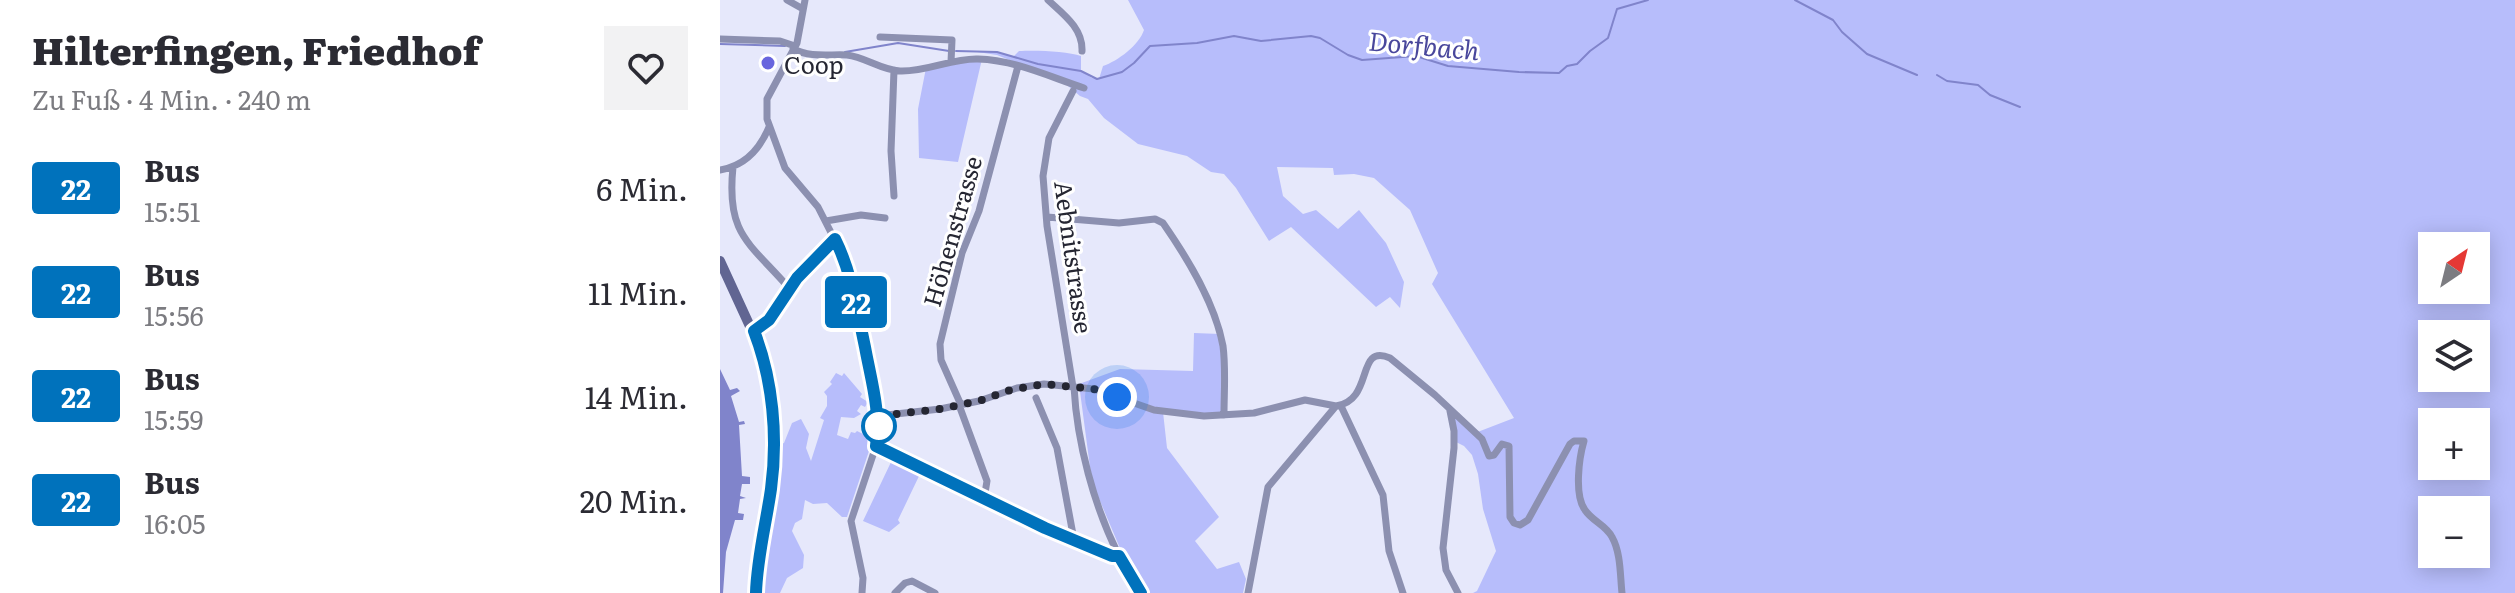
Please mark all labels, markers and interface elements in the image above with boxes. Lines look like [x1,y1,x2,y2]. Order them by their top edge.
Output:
text: Hilterfingen, Friedhof [32,20,480,77]
water label: Dorfbach [1367,20,1481,68]
button: heart [604,26,688,110]
place label: Coop [784,46,843,81]
marker: Coop [759,54,777,72]
text: Zu Fuß · 4 Min. · 240 m [32,79,311,118]
text: Bus [144,147,200,191]
street label: Höhenstrasse [913,152,989,310]
text: 6 Min. [596,166,688,210]
text: 22 [61,167,91,209]
street label: Aebnitstrasse [1047,178,1103,336]
text: 15:51 [144,191,200,230]
north arrow [2418,232,2490,304]
map controls [2418,232,2490,568]
text: Bus [144,251,200,295]
text: 11 Min. [588,270,688,314]
text: 22 [61,271,91,313]
line badge: 22 [820,276,892,328]
text: 22 [841,281,871,323]
text: 15:56 [144,295,204,334]
button: layers [2418,320,2490,392]
text: Bus [144,355,200,399]
text: 14 Min. [585,374,688,418]
text: 22 [61,375,91,417]
your location [1097,377,1137,417]
text: 15:59 [144,399,203,438]
button: + [2418,408,2490,480]
unlabelled marker [862,409,896,443]
text: Bus [144,459,200,503]
text: 20 Min. [580,478,688,522]
text: 22 [61,479,91,521]
button: − [2418,496,2490,568]
text: 16:05 [144,503,205,542]

